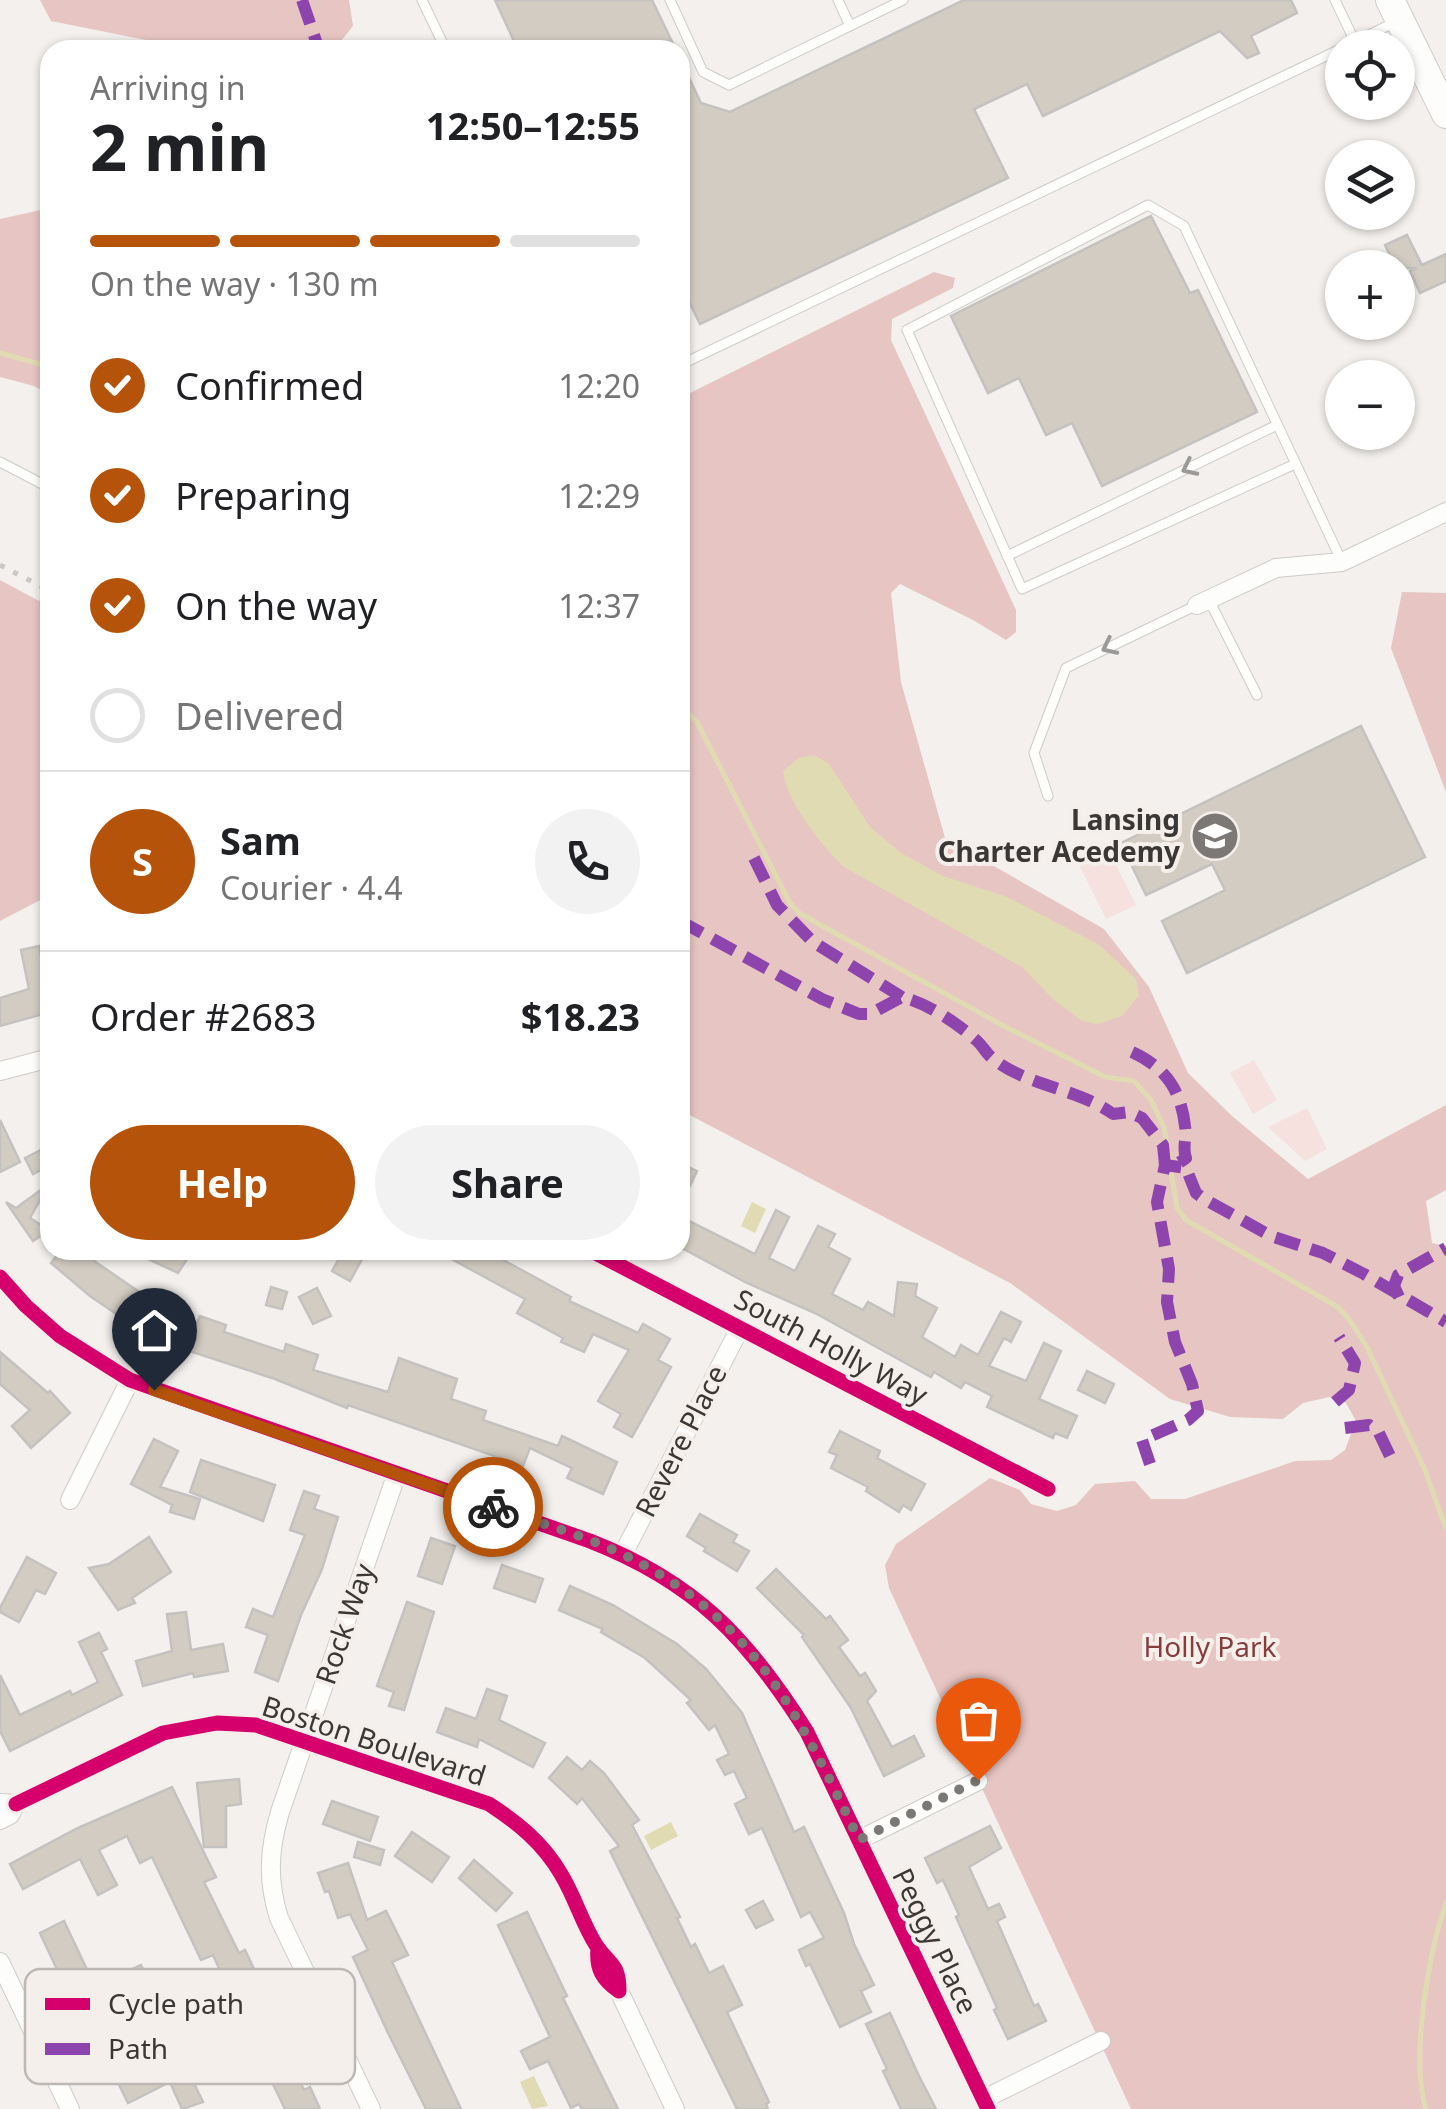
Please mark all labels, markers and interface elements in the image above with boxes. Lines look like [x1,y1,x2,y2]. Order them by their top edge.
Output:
map controls [1325,30,1415,450]
button: locate [1325,30,1415,120]
text: Arriving in [90,66,245,109]
text: 12:50–12:55 [426,99,640,151]
text: 2 min [90,102,269,190]
button: layers [1325,140,1415,230]
button: + [1325,250,1415,340]
text: On the way · 130 m [90,262,379,305]
icon: check [90,358,145,413]
text: Confirmed [175,359,364,411]
button: − [1325,360,1415,450]
text: 12:20 [558,364,640,407]
one-way arrow [1182,456,1200,475]
icon: check [90,468,145,523]
text: Preparing [175,469,351,521]
text: 12:29 [558,474,640,517]
icon: check [90,578,145,633]
text: On the way [175,579,377,631]
text: 12:37 [558,584,640,627]
one-way arrow [1102,635,1120,655]
text: Delivered [175,689,344,741]
place label: Lansing Charter Acedemy [938,800,1180,870]
button: phone [535,809,640,914]
school or university icon: Lansing Charter Acedemy [1189,810,1241,862]
text: Sam [220,814,301,866]
text: S [132,835,153,887]
text: Courier · 4.4 [220,866,403,909]
text: Order #2683 [90,990,316,1042]
text: $18.23 [521,990,640,1042]
button: Help [90,1125,355,1240]
button: Share [375,1125,640,1240]
street label: South Holly Way [728,1279,935,1413]
pin [112,1288,197,1391]
icon: home [127,1303,182,1358]
street label: Revere Place [626,1358,735,1523]
courier [443,1457,543,1557]
icon: bike [466,1480,521,1535]
street label: Rock Way [306,1557,383,1689]
park label: Holly Park [1144,1627,1276,1665]
pin [936,1678,1021,1781]
street label: Boston Boulevard [258,1686,491,1794]
icon: bag [951,1693,1006,1748]
street label: Peggy Place [884,1861,988,2020]
legend [25,1969,355,2084]
text: Cycle path [108,1984,244,2022]
text: Path [108,2029,168,2067]

